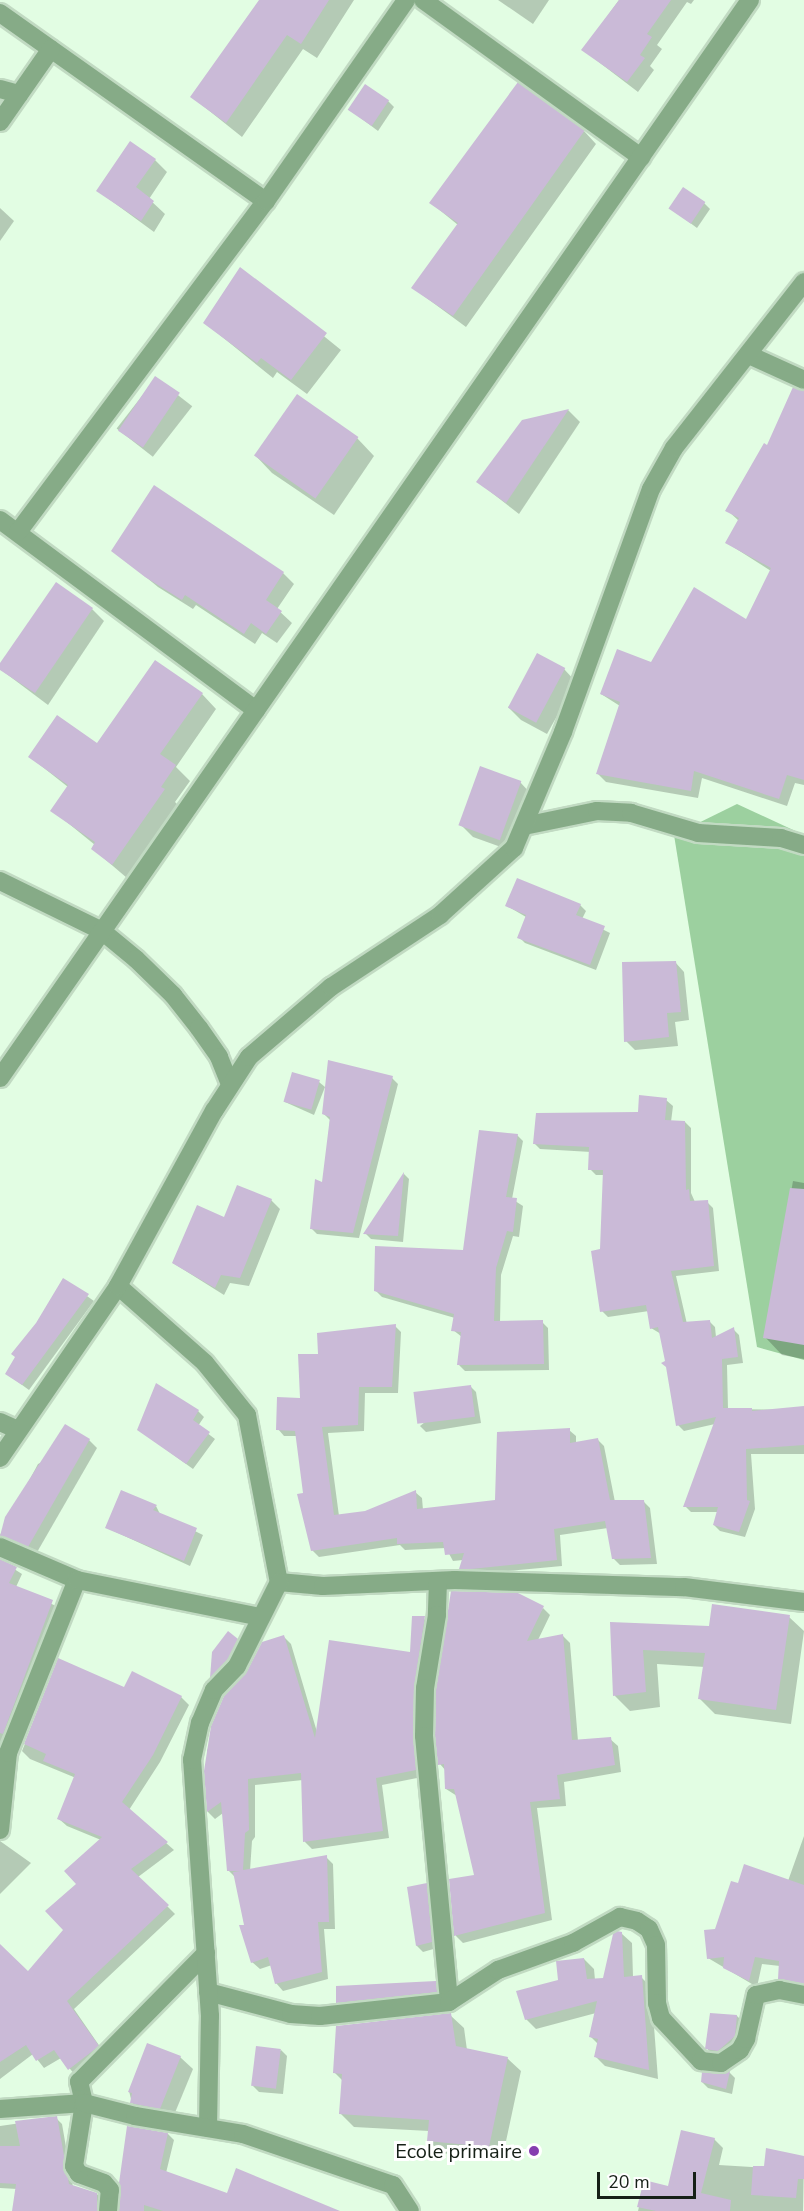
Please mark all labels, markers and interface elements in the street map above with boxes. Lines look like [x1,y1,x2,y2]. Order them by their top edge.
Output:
place label: Ecole primaire [395,2139,522,2163]
marker: Ecole primaire [527,2144,541,2158]
scale bar [600,2160,699,2198]
text: 20 m [608,2170,650,2194]

